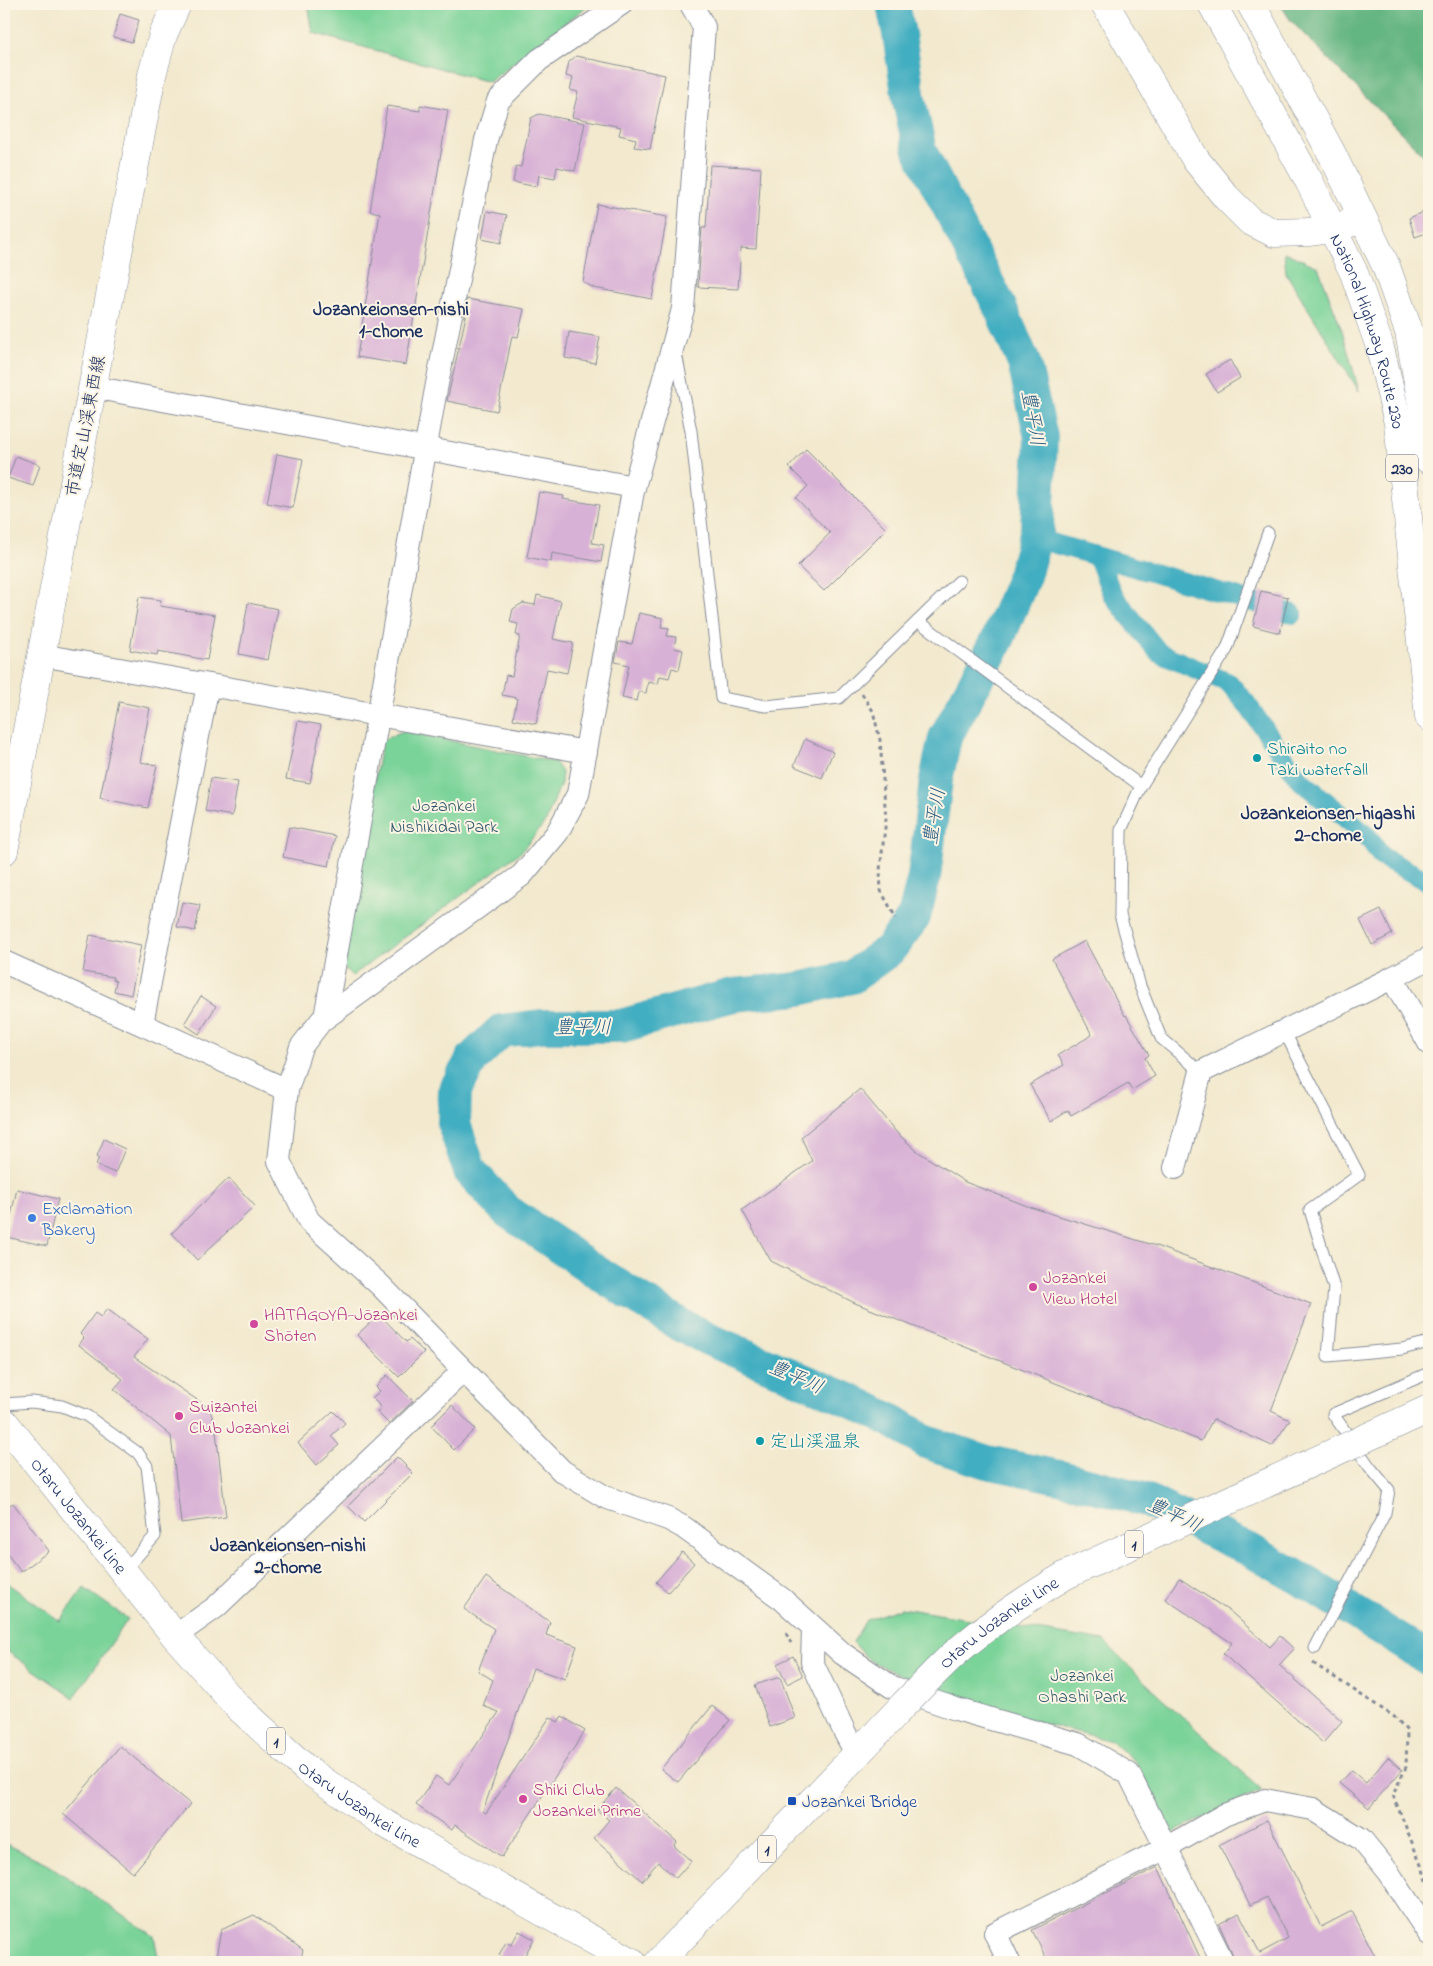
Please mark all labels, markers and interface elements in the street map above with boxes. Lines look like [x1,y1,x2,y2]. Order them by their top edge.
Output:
street label: National Highway Route 230 [1322,230,1410,430]
district label: Jozankeionsen-nishi 1-chome [313,297,469,346]
street label: 市道定山渓東西線 [60,353,113,500]
water label: 豊平川 [1013,388,1050,449]
road number: 230 [1386,454,1418,482]
place label: Shiraito no Taki waterfall [1267,737,1368,784]
marker: Shiraito no Taki waterfall [1251,752,1263,764]
water label: 豊平川 [918,786,953,847]
park label: Jozankei Nishikidai Park [390,794,498,841]
district label: Jozankeionsen-higashi 2-chome [1241,801,1415,850]
water label: 豊平川 [554,1015,612,1042]
place label: Exclamation Bakery [41,1197,133,1244]
marker: Exclamation Bakery [26,1212,38,1224]
place label: Jozankei View Hotel [1042,1266,1117,1313]
marker: Jozankei View Hotel [1027,1281,1039,1293]
place label: HATAGOYA-Jōzankei Shōten [264,1303,418,1350]
marker: HATAGOYA-Jōzankei Shōten [248,1318,260,1330]
water label: 豊平川 [764,1354,828,1402]
place label: Suizantei Club Jozankei [189,1395,290,1442]
marker: Suizantei Club Jozankei [173,1410,185,1422]
place label: 定山渓温泉 [770,1430,860,1456]
marker: 定山渓温泉 [754,1435,766,1447]
street label: Otaru Jozankei Line [23,1453,133,1582]
water label: 豊平川 [1142,1492,1205,1541]
road number: 1 [1125,1530,1143,1558]
district label: Jozankeionsen-nishi 2-chome [210,1533,366,1582]
street label: Otaru Jozankei Line [934,1571,1065,1676]
park label: Jozankei Ohashi Park [1038,1664,1126,1711]
road number: 1 [267,1728,285,1754]
street label: Otaru Jozankei Line [292,1756,426,1857]
place label: Shiki Club Jozankei Prime [533,1778,642,1825]
place label: Jozankei Bridge [802,1790,918,1817]
marker: Shiki Club Jozankei Prime [517,1793,529,1805]
marker: Jozankei Bridge [786,1795,798,1807]
road number: 1 [758,1836,776,1862]

